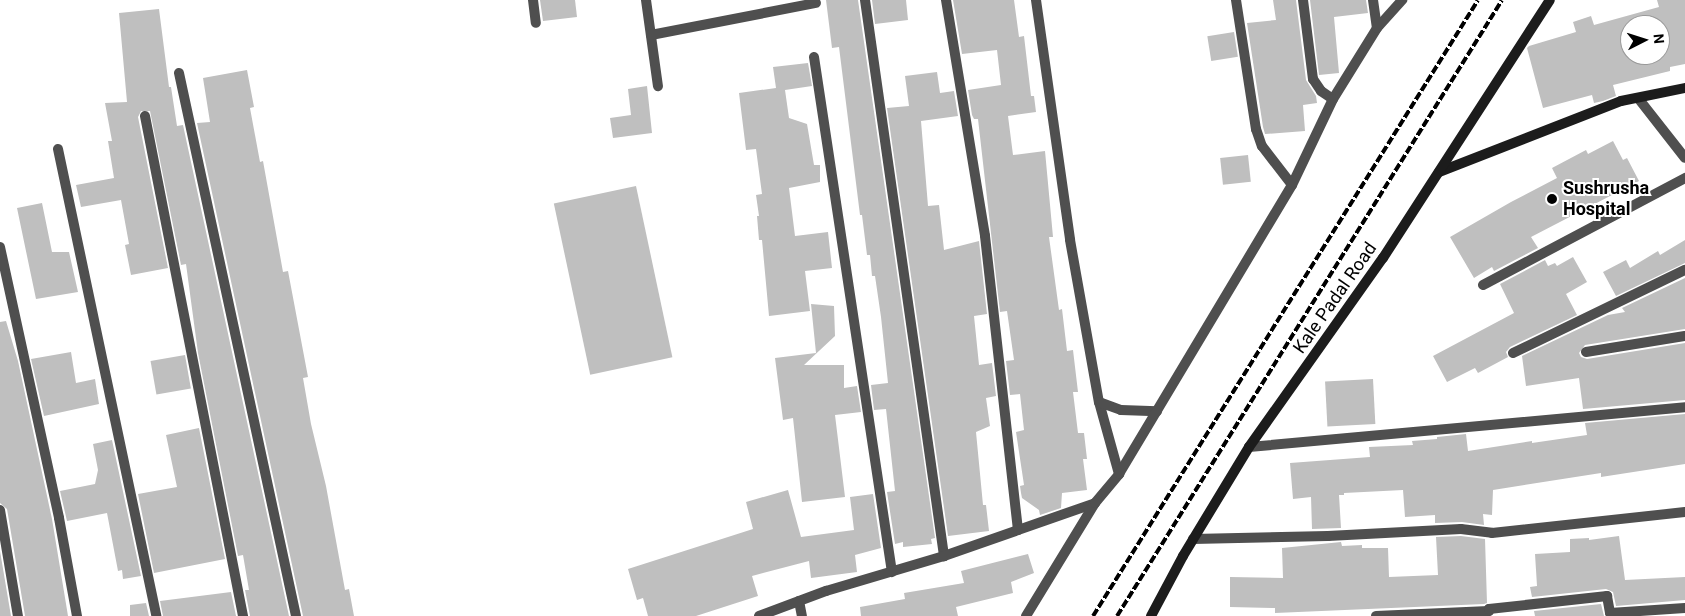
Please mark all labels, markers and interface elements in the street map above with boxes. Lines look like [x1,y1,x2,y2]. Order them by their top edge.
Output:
north arrow [1620,15,1670,65]
text: N [1651,33,1667,44]
place label: Sushrusha Hospital [1563,178,1649,220]
marker: Sushrusha Hospital [1545,192,1559,206]
street label: Kale Padal Road [1289,238,1381,358]

